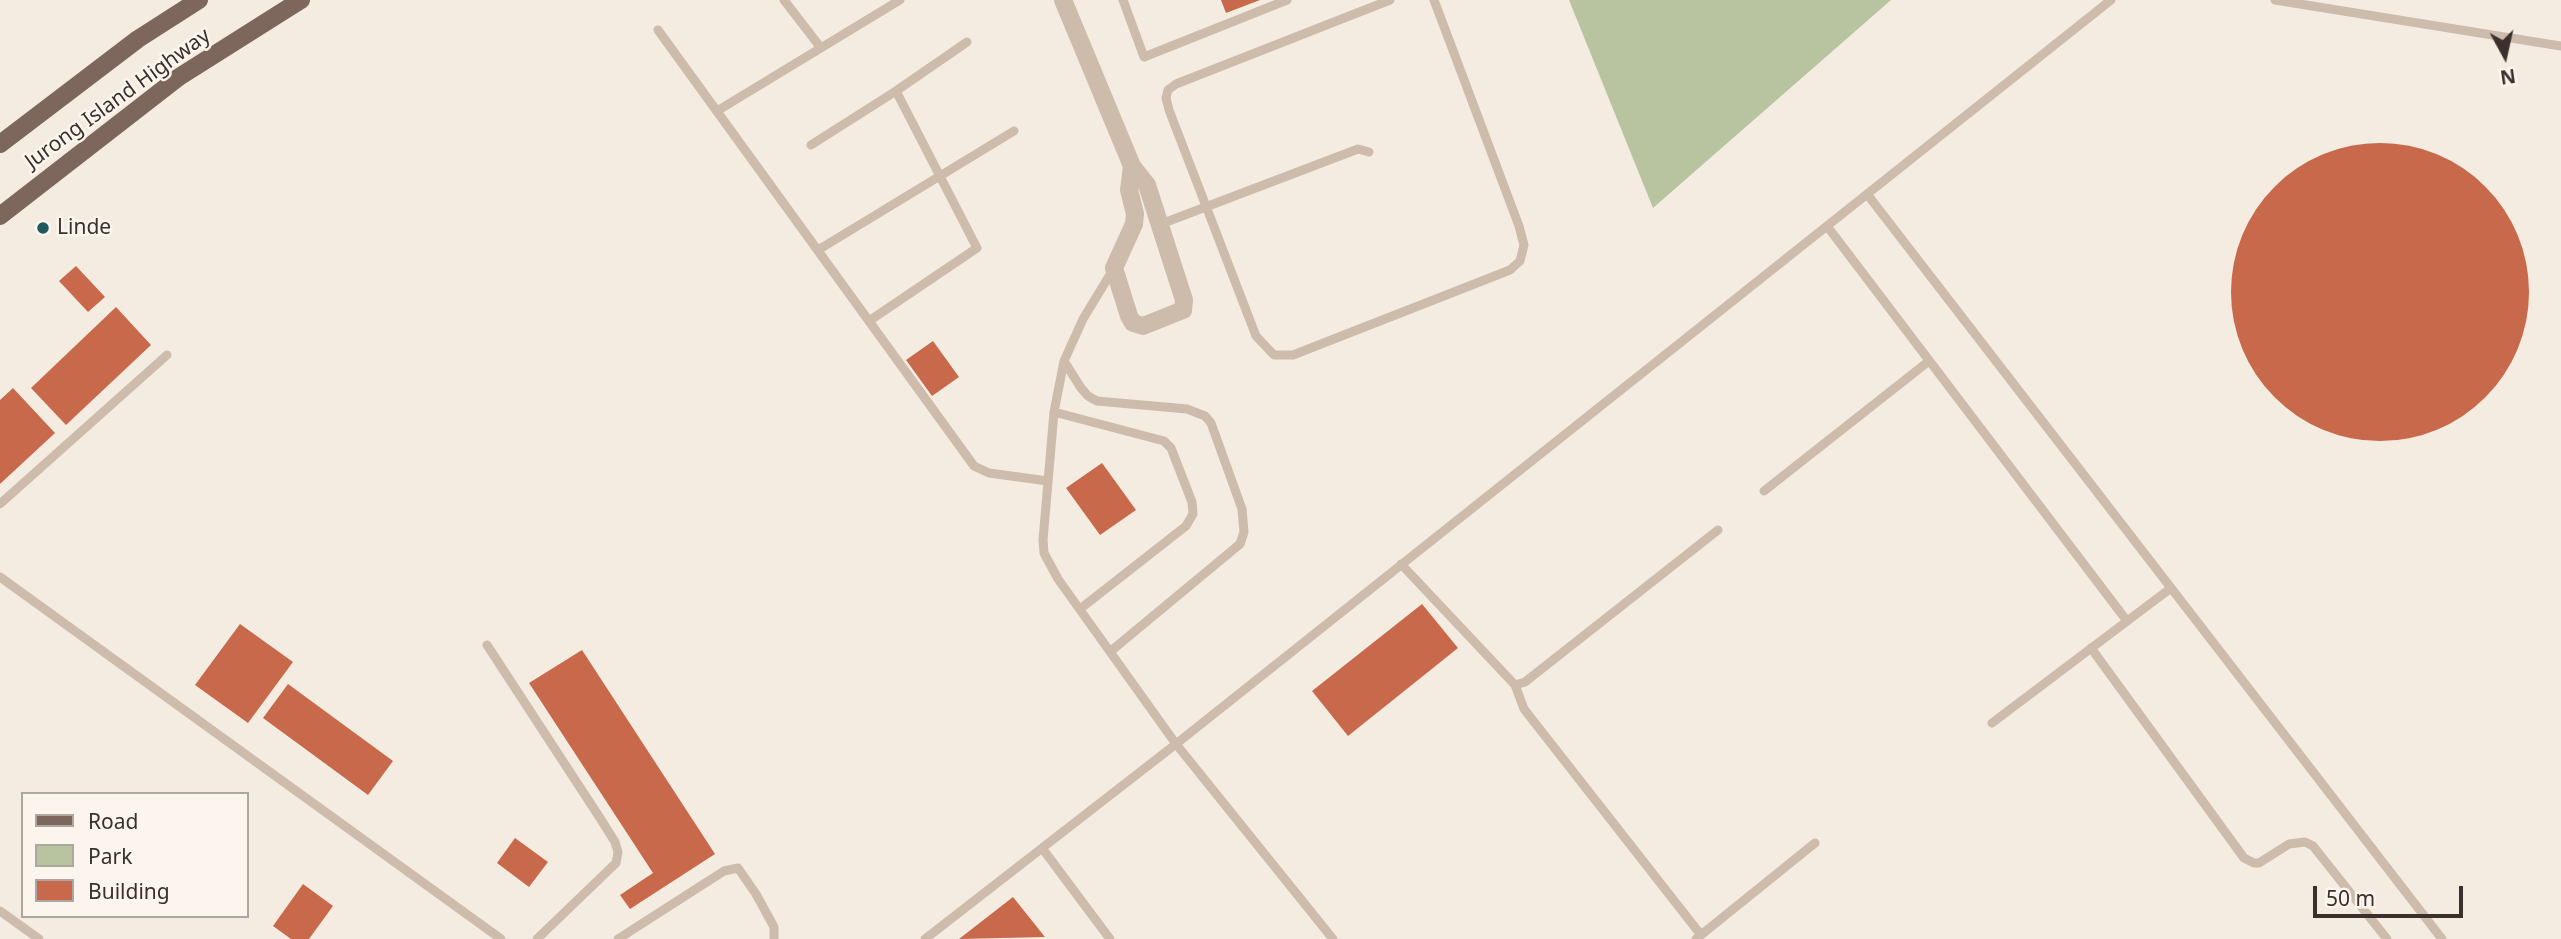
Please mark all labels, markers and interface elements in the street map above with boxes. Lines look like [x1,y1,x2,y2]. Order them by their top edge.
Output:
north arrow [2470,21,2540,91]
street label: Jurong Island Highway [21,23,215,175]
text: N [2498,63,2517,91]
place label: Linde [57,215,111,241]
marker: Linde [35,220,51,236]
legend [21,792,248,918]
text: Road [88,807,138,835]
text: Park [88,842,132,870]
scale bar [2316,872,2466,916]
text: Building [88,877,170,905]
text: 50 m [2326,884,2375,912]

